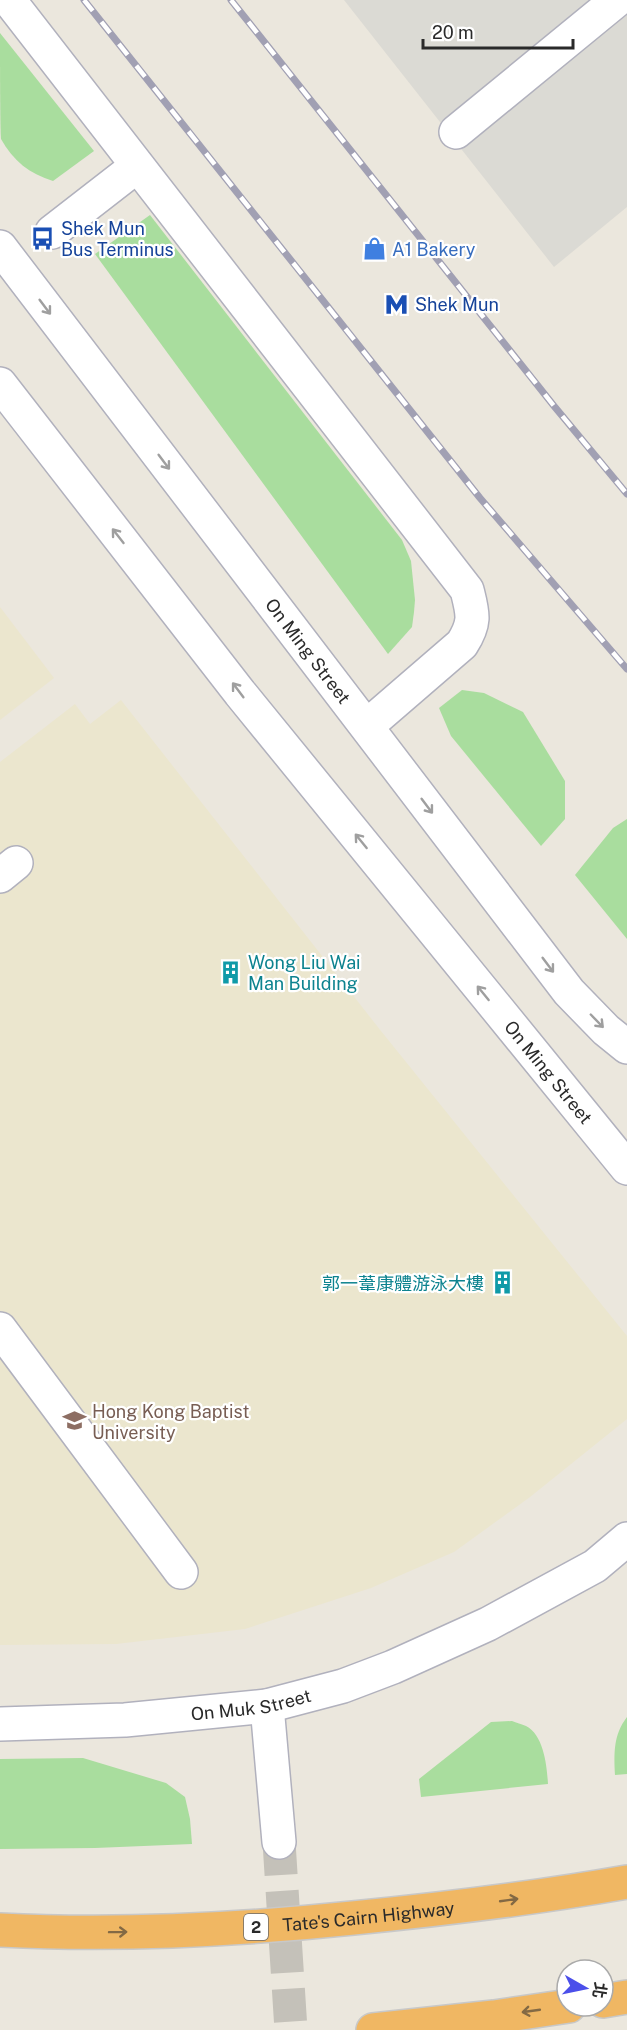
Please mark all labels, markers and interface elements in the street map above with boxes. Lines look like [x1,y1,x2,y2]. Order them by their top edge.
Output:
scale bar [423,12,573,50]
text: 20 m [432,22,474,43]
place label: Shek Mun Bus Terminus [61,218,174,260]
bus stop icon: Shek Mun Bus Terminus [30,225,56,251]
shop icon: A1 Bakery [361,236,387,262]
place label: A1 Bakery [392,239,476,260]
metro station icon: Shek Mun [384,291,410,317]
place label: Shek Mun [415,294,499,315]
one-way arrow [39,298,52,314]
one-way arrow [157,453,170,469]
one-way arrow [112,528,125,544]
street label: On Ming Street [261,594,355,708]
one-way arrow [232,682,244,698]
one-way arrow [421,797,433,813]
one-way arrow [354,833,367,849]
place label: Wong Liu Wai Man Building [248,952,361,994]
one-way arrow [542,956,554,972]
building icon: Wong Liu Wai Man Building [217,959,243,985]
one-way arrow [477,985,490,1001]
one-way arrow [590,1013,604,1028]
street label: On Ming Street [500,1016,597,1128]
building icon: 郭一葦康體游泳大樓 [489,1270,515,1296]
place label: 郭一葦康體游泳大樓 [322,1273,484,1294]
place label: Hong Kong Baptist University [92,1401,249,1443]
school or university icon: Hong Kong Baptist University [61,1408,87,1434]
street label: On Muk Street [190,1684,313,1724]
one-way arrow [499,1895,519,1906]
street label: Tate's Cairn Highway [282,1897,456,1935]
road number: 2 [244,1914,268,1940]
one-way arrow [108,1926,128,1938]
north arrow [555,1958,615,2018]
text: 北 [589,1981,610,2000]
one-way arrow [522,2006,542,2017]

